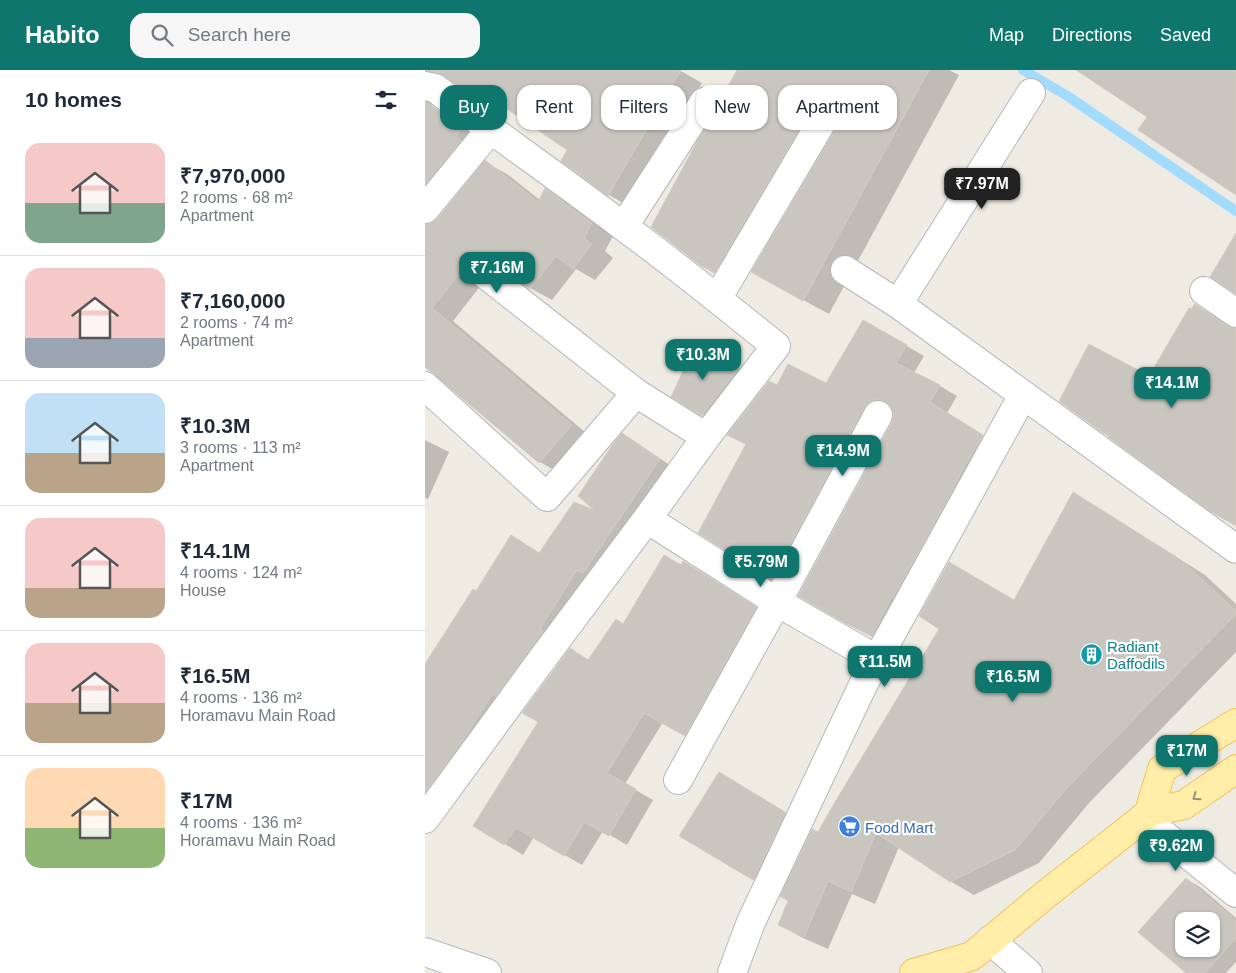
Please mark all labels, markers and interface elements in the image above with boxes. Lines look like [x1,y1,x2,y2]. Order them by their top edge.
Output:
search box [130,13,480,58]
text: Habito [25,21,100,48]
icon: search [148,21,176,49]
text: Search here [188,24,291,45]
text: Map [989,25,1024,45]
text: Directions [1052,25,1132,45]
text: Saved [1160,25,1211,45]
chip: Buy [440,85,507,130]
chip: Rent [517,85,591,130]
chip: Filters [601,85,686,130]
chip: New [696,85,768,130]
chip: Apartment [778,85,897,130]
icon: filters [372,86,400,114]
text: 10 homes [25,88,122,111]
icon: home [65,163,125,223]
text: ₹7,970,000 [180,164,285,187]
pin: ₹7.97M [941,168,1023,210]
text: ₹7.97M [955,175,1009,192]
text: 2 rooms · 68 m² [180,189,293,206]
text: Apartment [180,207,254,224]
pin: ₹7.16M [456,252,538,294]
text: ₹7.16M [470,259,524,276]
icon: home [65,288,125,348]
text: ₹7,160,000 [180,289,285,312]
text: 2 rooms · 74 m² [180,314,293,331]
text: Apartment [180,332,254,349]
pin: ₹10.3M [662,338,744,381]
text: ₹10.3M [676,346,730,363]
pin: ₹14.1M [1131,366,1213,409]
text: ₹14.1M [1145,374,1199,391]
icon: home [65,413,125,473]
text: ₹10.3M [180,414,250,437]
pin: ₹14.9M [802,434,884,477]
text: 3 rooms · 113 m² [180,439,301,456]
text: ₹14.9M [816,442,870,459]
text: Apartment [180,457,254,474]
icon: home [65,538,125,598]
text: ₹14.1M [180,539,250,562]
pin: ₹5.79M [720,546,802,588]
text: ₹5.79M [734,553,788,570]
text: 4 rooms · 124 m² [180,564,302,581]
text: House [180,582,226,599]
place label: Radiant Daffodils [1107,638,1165,672]
building icon: Radiant Daffodils [1079,643,1103,667]
pin: ₹11.5M [844,646,926,688]
text: ₹11.5M [859,653,911,670]
pin: ₹16.5M [972,660,1054,703]
icon: home [65,663,125,723]
text: ₹16.5M [180,664,250,687]
text: ₹16.5M [986,668,1040,685]
text: 4 rooms · 136 m² [180,689,302,706]
text: Horamavu Main Road [180,707,336,724]
pin: ₹17M [1157,734,1217,777]
text: ₹17M [1167,742,1207,759]
icon: home [65,788,125,848]
text: ₹17M [180,789,233,812]
one-way arrow [1192,791,1202,800]
text: 4 rooms · 136 m² [180,814,302,831]
supermarket icon: Food Mart [837,815,861,839]
place label: Food Mart [865,819,934,836]
pin: ₹9.62M [1135,830,1217,872]
text: Horamavu Main Road [180,832,336,849]
text: ₹9.62M [1149,837,1203,854]
map controls [1175,912,1220,957]
button: layers [1175,912,1220,957]

